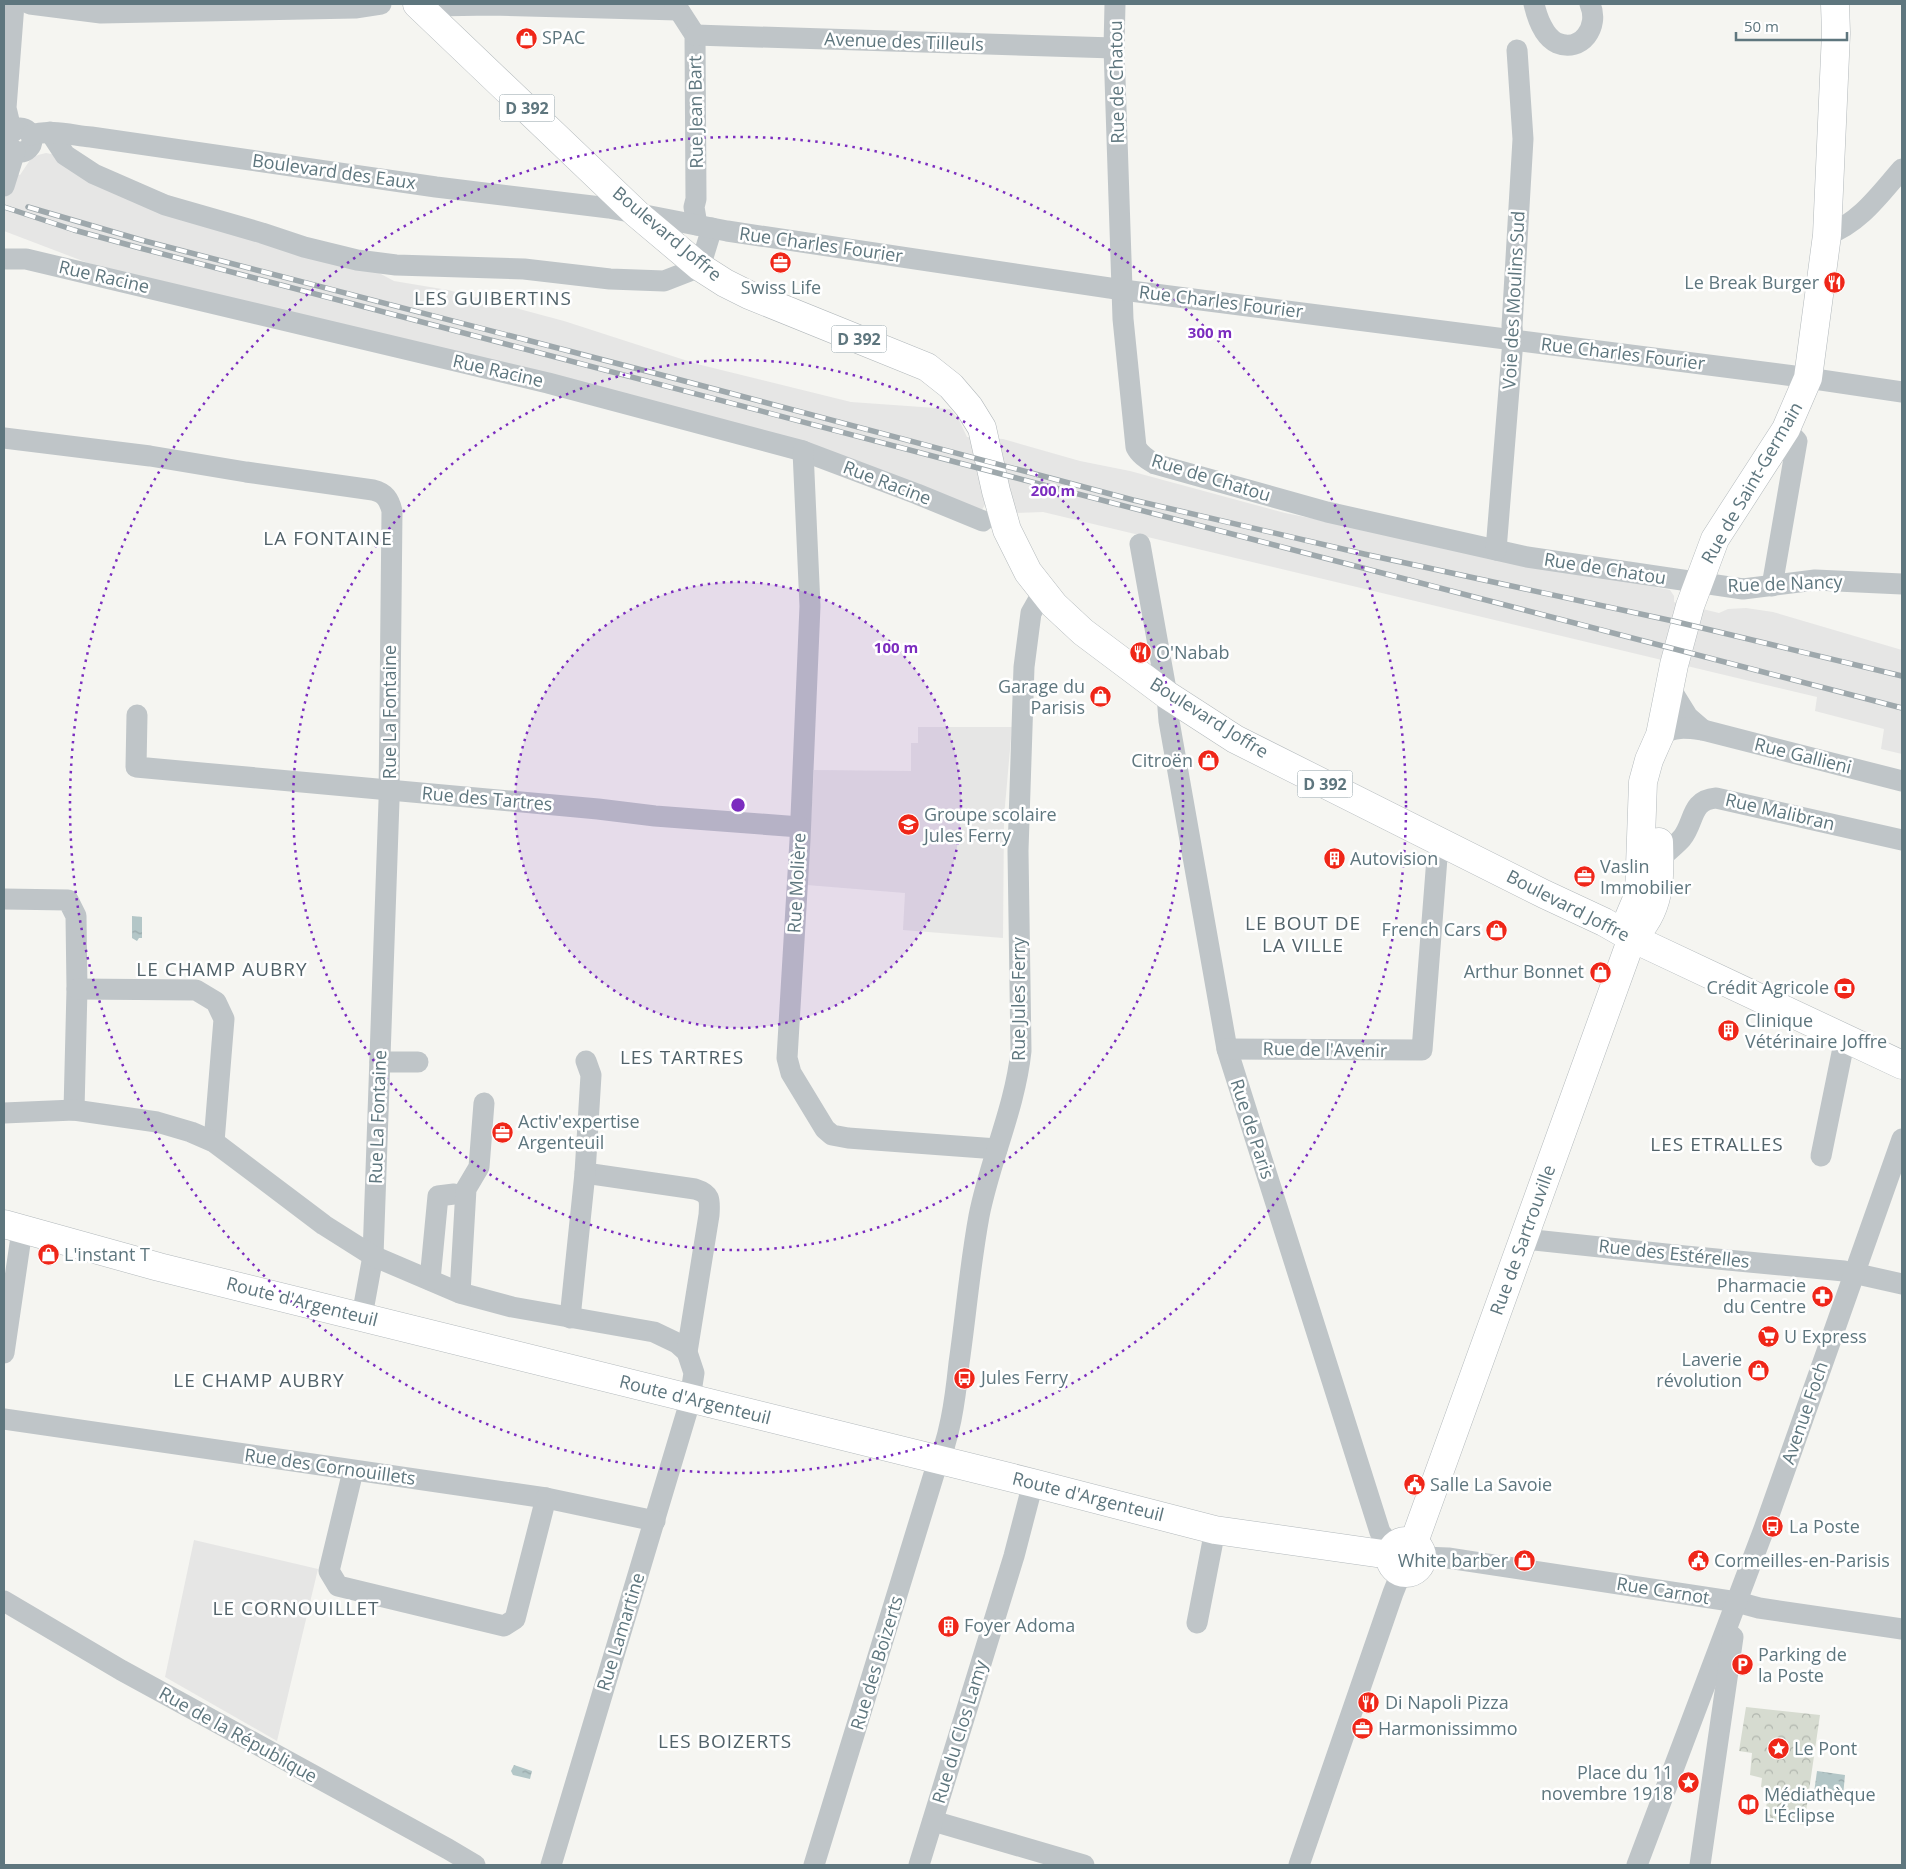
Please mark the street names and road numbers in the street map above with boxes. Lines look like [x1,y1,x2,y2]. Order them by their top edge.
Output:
street label: Rue de Chatou [1103,20,1129,144]
street label: Avenue des Tilleuls [824,26,984,56]
street label: Rue Jean Bart [682,55,708,169]
road number: D 392 [500,95,554,122]
street label: Boulevard des Eaux [251,148,418,194]
street label: Boulevard Joffre [608,181,727,286]
street label: Voie des Moulins Sud [1496,210,1530,390]
street label: Rue Charles Fourier [738,221,905,267]
street label: Rue Racine [57,254,152,298]
street label: Rue Charles Fourier [1138,279,1305,323]
road number: D 392 [832,326,886,352]
street label: Rue Charles Fourier [1540,331,1707,375]
street label: Rue Racine [451,348,546,392]
street label: Rue de Saint-Germain [1695,397,1807,568]
street label: Rue de Chatou [1149,448,1274,507]
street label: Rue Racine [840,454,935,510]
street label: Rue de Chatou [1542,547,1668,590]
street label: Rue de Nancy [1727,569,1844,597]
street label: Rue La Fontaine [377,645,401,779]
street label: Boulevard Joffre [1146,671,1273,763]
street label: Rue Gallieni [1752,731,1854,779]
road number: D 392 [1298,771,1352,798]
street label: Rue des Tartres [421,780,553,816]
street label: Rue Malibran [1723,787,1837,835]
street label: Rue Molière [781,832,811,934]
street label: Boulevard Joffre [1503,864,1634,947]
street label: Rue Jules Ferry [1006,936,1030,1061]
street label: Rue de l'Avenir [1262,1036,1388,1062]
street label: Rue La Fontaine [363,1049,391,1184]
street label: Rue de Paris [1225,1076,1280,1182]
street label: Rue de Sartrouville [1484,1161,1560,1318]
street label: Rue des Estérelles [1597,1233,1751,1273]
street label: Route d'Argenteuil [224,1271,381,1331]
street label: Avenue Foch [1775,1358,1833,1467]
street label: Route d'Argenteuil [617,1369,774,1429]
street label: Rue des Cornouillets [243,1442,417,1490]
street label: Route d'Argenteuil [1010,1466,1167,1526]
street label: Rue Lamartine [591,1570,649,1694]
street label: Rue Carnot [1615,1571,1711,1609]
street label: Rue des Boizerts [844,1593,908,1733]
street label: Rue du Clos Lamy [926,1656,993,1806]
street label: Rue de la République [155,1681,322,1788]

